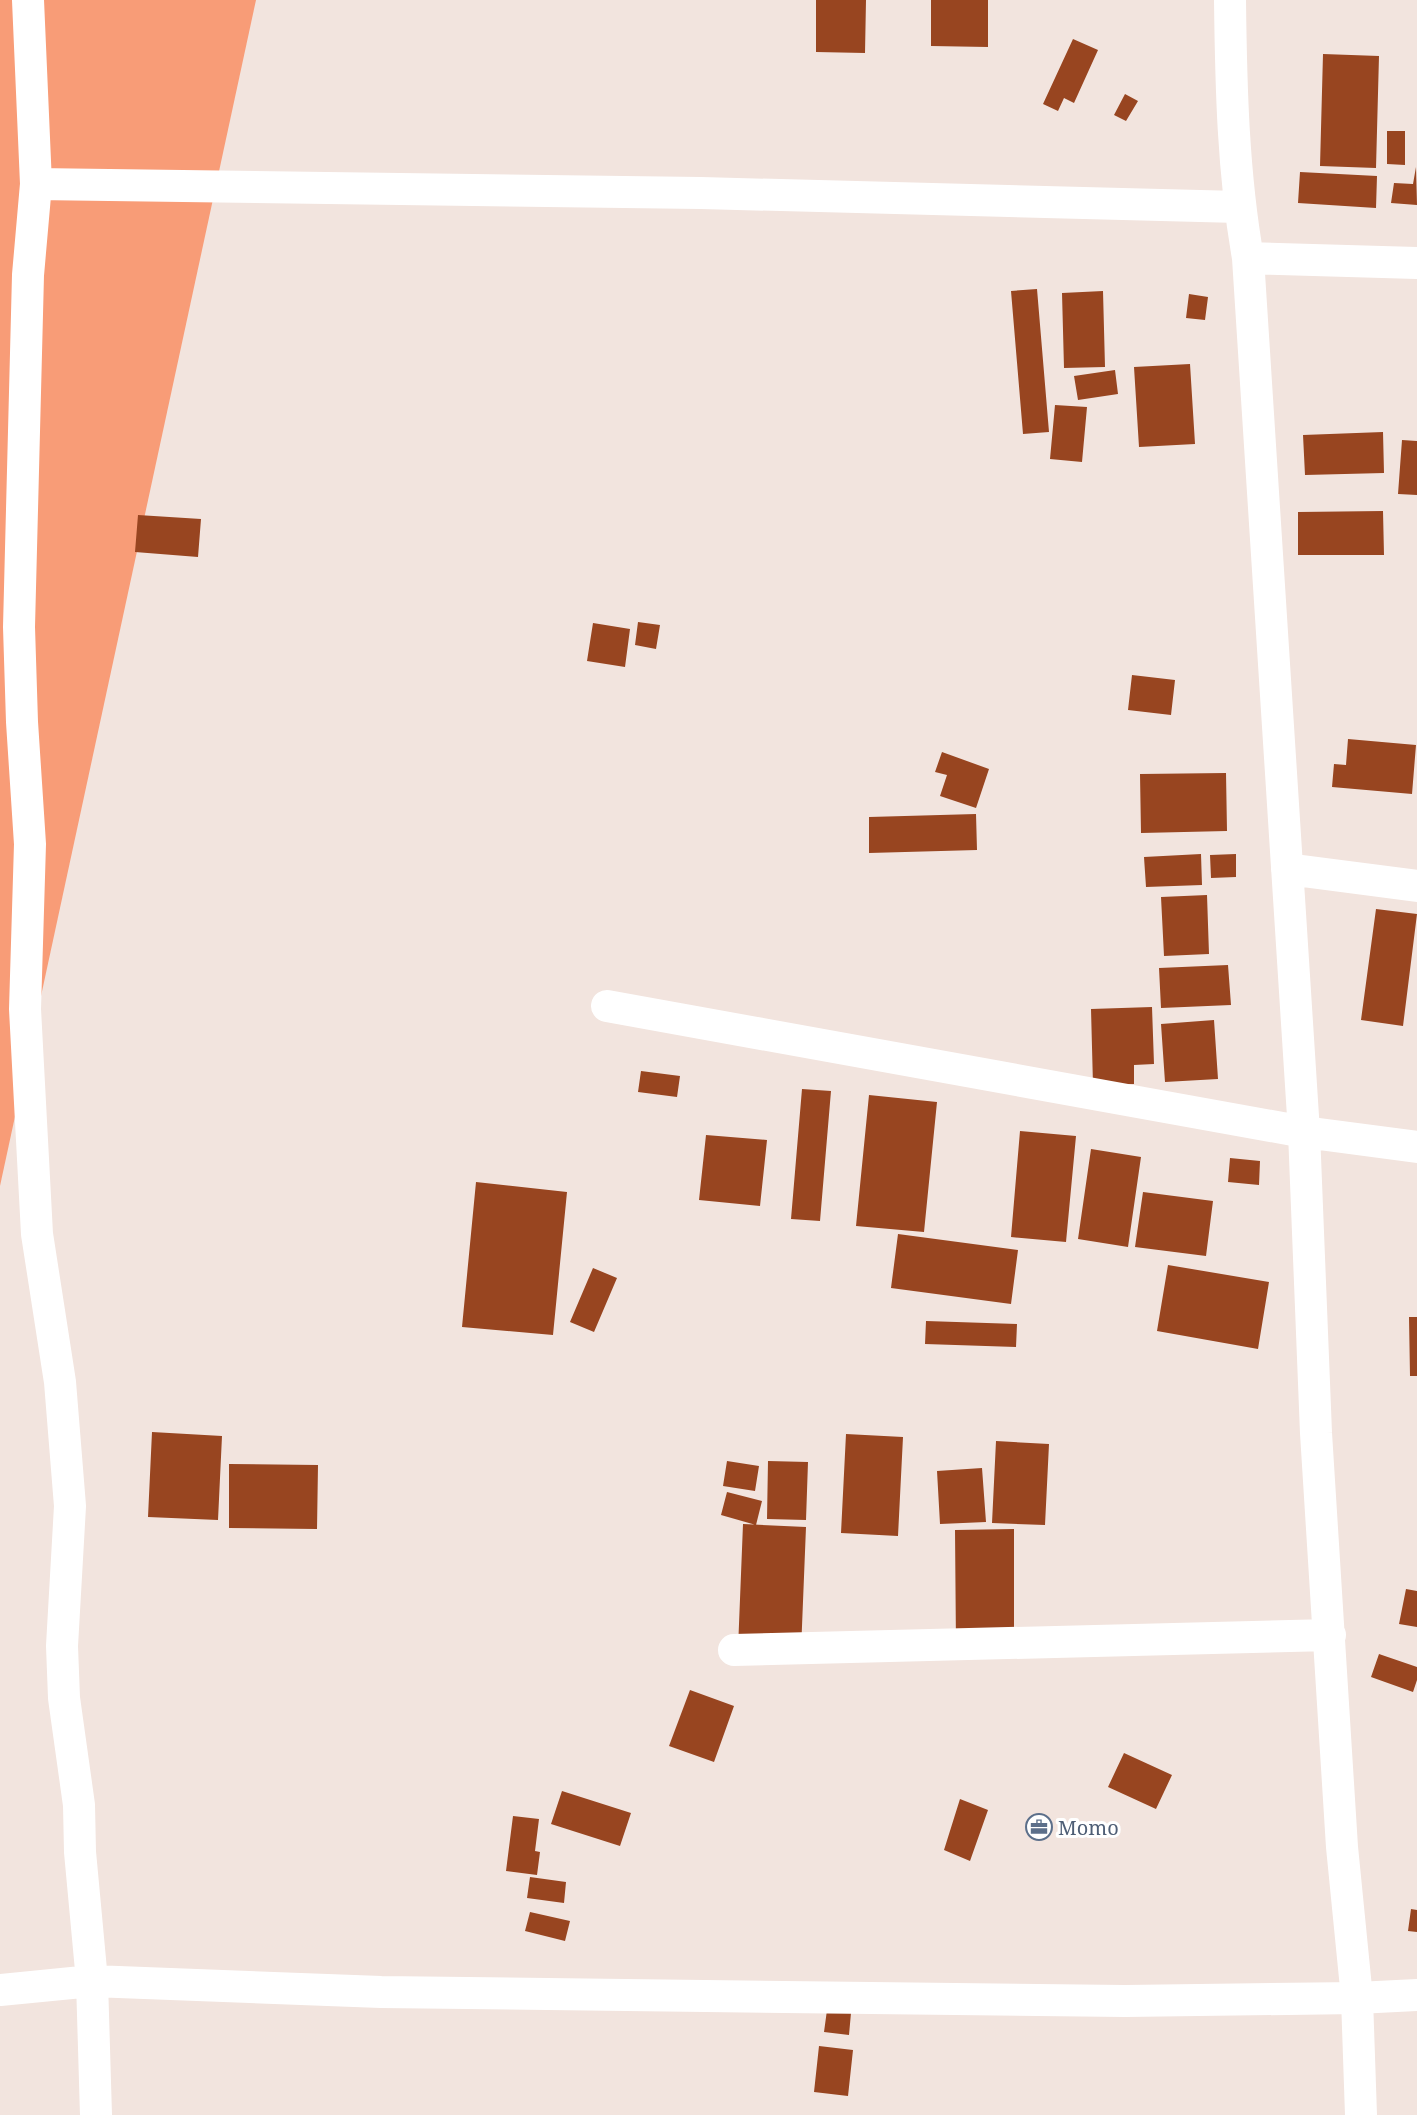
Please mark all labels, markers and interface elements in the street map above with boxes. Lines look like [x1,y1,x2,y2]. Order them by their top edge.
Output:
office icon: Momo [1024,1812,1054,1842]
place label: Momo [1058,1814,1119,1841]

